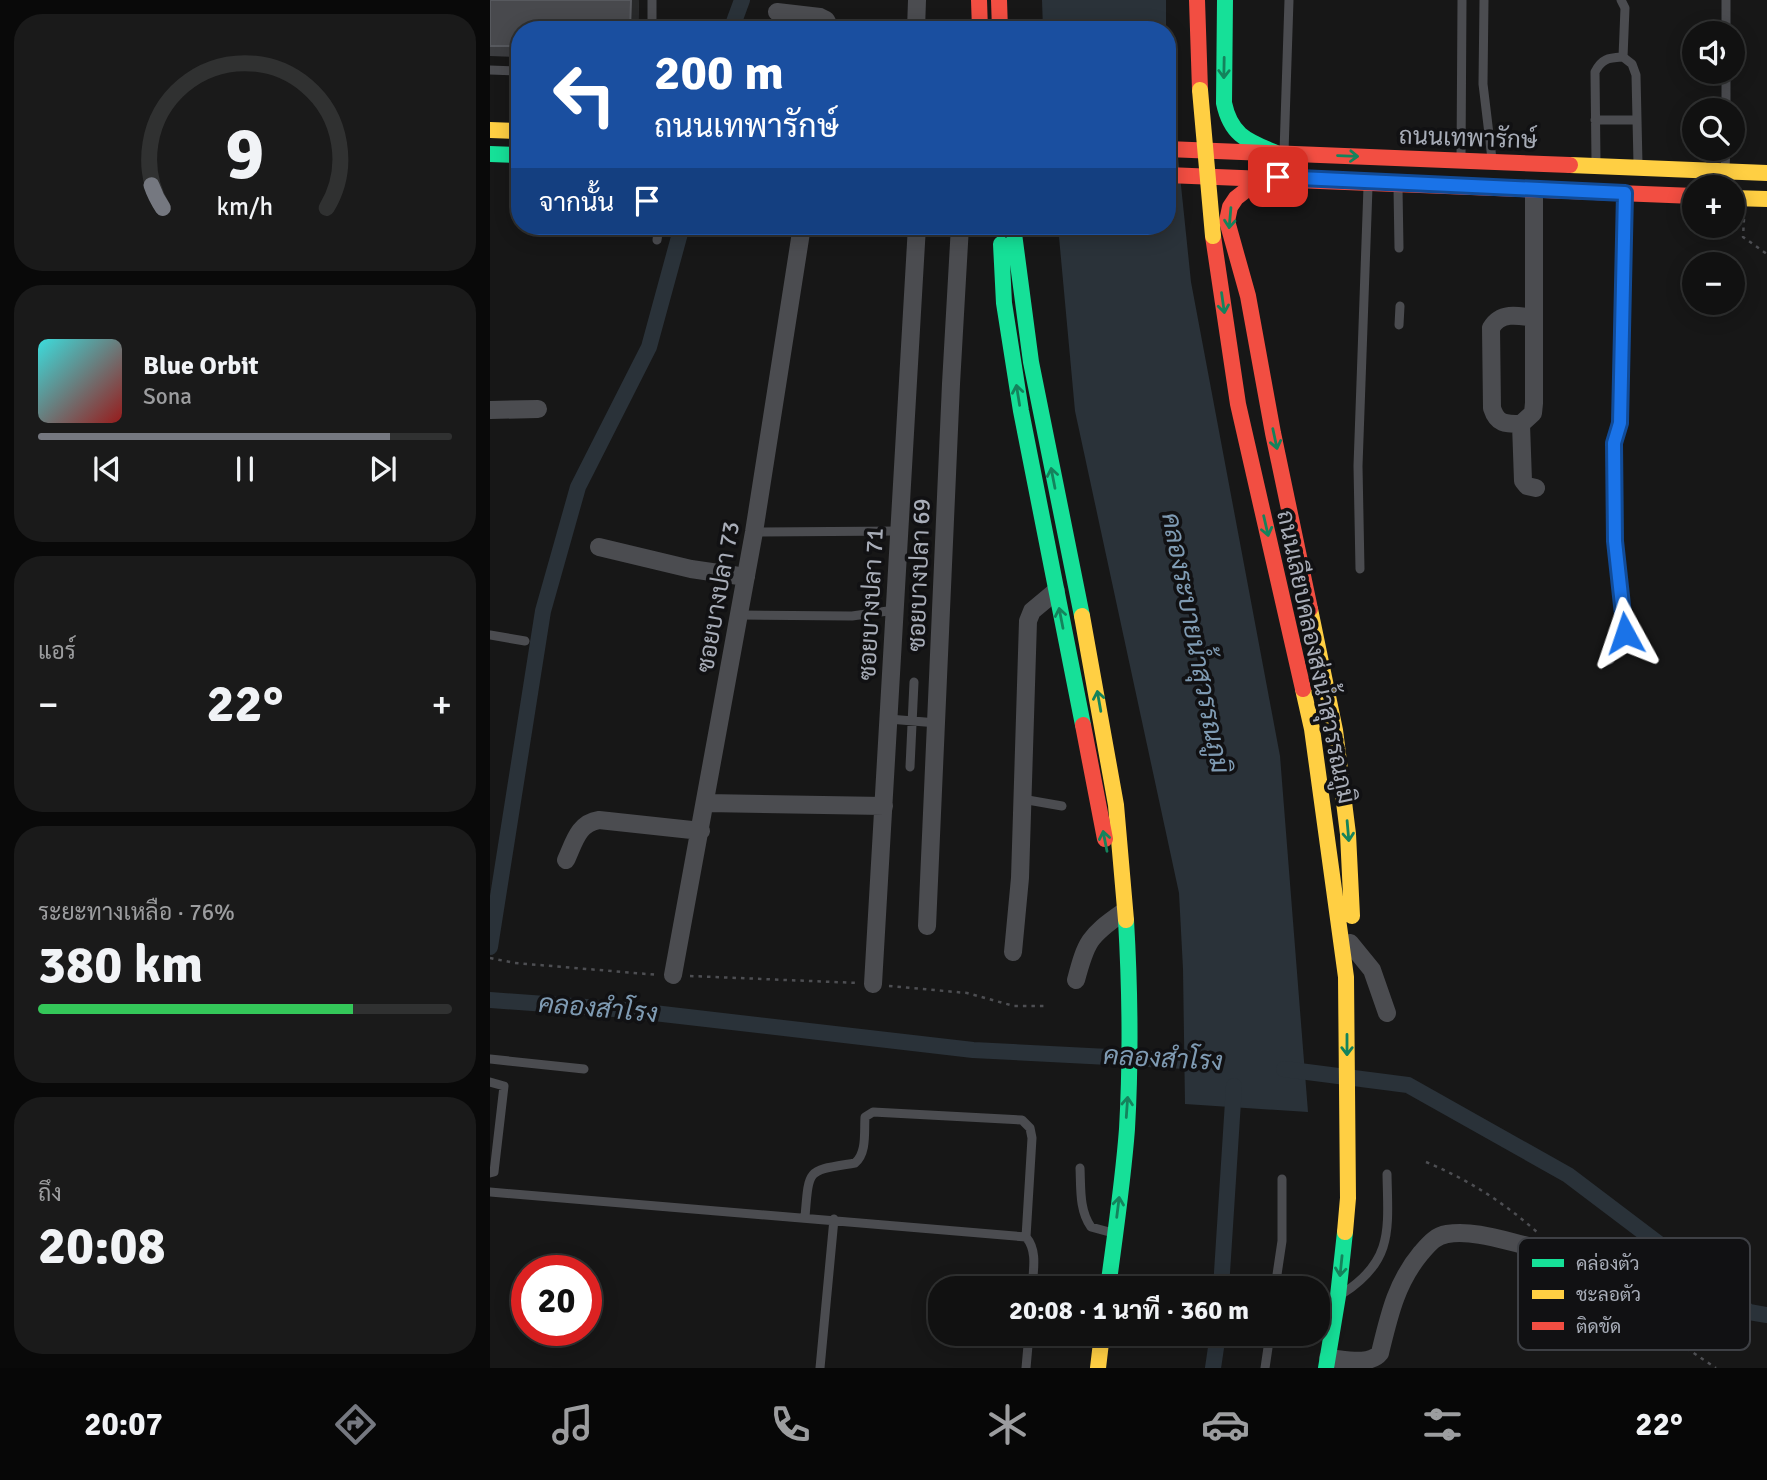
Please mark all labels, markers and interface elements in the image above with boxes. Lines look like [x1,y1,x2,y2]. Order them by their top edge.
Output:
map controls [1682,21,1745,315]
button: sound [1682,21,1745,84]
text: 200 m [654,43,784,103]
icon: left [539,49,630,140]
one-way arrow [1217,56,1231,79]
button: search [1682,98,1745,161]
text: ถนนเทพารักษ์ [654,107,838,146]
text: 9 [225,111,265,200]
street label: ถนนเทพารักษ์ [1398,120,1538,155]
pin [1248,147,1308,207]
one-way arrow [1336,150,1359,163]
icon: arrive [1259,158,1297,196]
button: + [1682,175,1745,238]
icon: arrive [628,182,666,220]
text: จากนั้น [539,187,614,219]
text: km/h [217,191,273,222]
one-way arrow [1223,206,1236,229]
button: − [1682,252,1745,315]
one-way arrow [1217,291,1230,314]
text: Blue Orbit [143,350,259,382]
text: Sona [143,382,192,411]
one-way arrow [1011,384,1024,406]
one-way arrow [1268,427,1282,450]
icon: previous [88,450,126,488]
icon: pause [226,450,264,488]
icon: next [364,450,402,488]
one-way arrow [1046,467,1060,490]
street label: ซอยบางปลา 69 [901,498,937,652]
street label: ถนนเลียบคลองส่งน้ำสุวรรณภูมิ [1268,507,1367,807]
water label: คลองระบายน้ำสุวรรณภูมิ [1153,509,1242,777]
one-way arrow [1260,514,1273,537]
street label: ซอยบางปลา 73 [690,519,746,675]
street label: ซอยบางปลา 71 [852,527,890,681]
position arrow [1588,596,1662,670]
one-way arrow [1054,607,1068,630]
text: แอร์ [38,637,76,666]
text: 22° [207,672,283,736]
text: − [38,681,59,728]
text: + [431,681,452,728]
one-way arrow [1091,690,1105,713]
one-way arrow [1342,820,1355,842]
one-way arrow [1098,830,1111,853]
text: ระยะทางเหลือ · 76% [38,898,235,927]
text: 380 km [38,933,203,997]
water label: คลองสำโรง [537,987,659,1030]
one-way arrow [1340,1034,1354,1057]
water label: คลองสำโรง [1102,1039,1224,1078]
one-way arrow [1121,1096,1134,1119]
text: ถึง [38,1179,62,1208]
one-way arrow [1112,1196,1125,1219]
text: 20:08 [38,1214,166,1278]
legend [1518,1238,1750,1350]
text: คล่องตัว [1576,1252,1640,1276]
one-way arrow [1335,1254,1348,1276]
speed limit sign: 20 [511,1255,602,1346]
text: ชะลอตัว [1576,1283,1641,1307]
text: 20:08 · 1 นาที · 360 m [1009,1295,1249,1327]
text: ติดขัด [1576,1315,1621,1339]
icon: directions [331,1400,380,1449]
icon: music [548,1400,597,1449]
icon: phone [766,1400,815,1449]
icon: climate [983,1400,1032,1449]
icon: car [1201,1400,1250,1449]
icon: filters [1418,1400,1467,1449]
text: 20:07 [84,1405,163,1444]
text: 22° [1635,1405,1683,1444]

